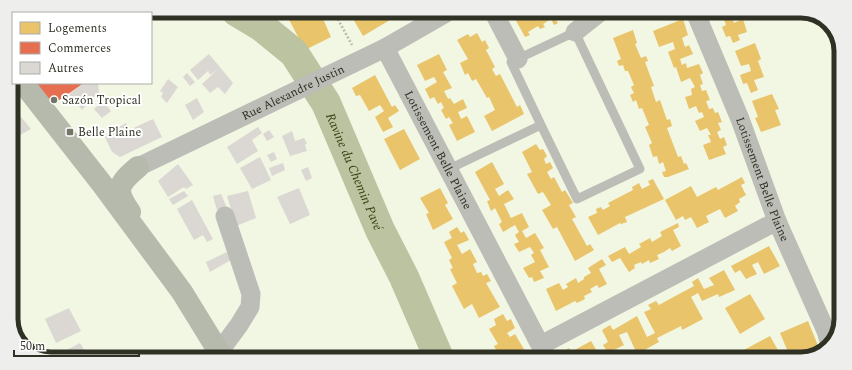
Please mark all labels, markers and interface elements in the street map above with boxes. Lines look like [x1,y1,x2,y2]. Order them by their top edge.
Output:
legend [12,12,152,84]
text: Logements [48,19,107,38]
text: Commerces [48,39,111,58]
text: Autres [48,59,84,78]
street label: Rue Alexandre Justin [239,60,348,126]
street label: Lotissement Belle Plaine [399,87,477,213]
place label: Sazón Tropical [62,91,141,110]
marker: Sazón Tropical [49,95,59,105]
water label: Ravine du Chemin Pavé [320,110,388,235]
street label: Lotissement Belle Plaine [730,114,794,245]
place label: Belle Plaine [78,123,141,142]
marker: Belle Plaine [65,127,75,137]
scale bar [14,332,139,358]
text: 50 m [20,337,45,356]

